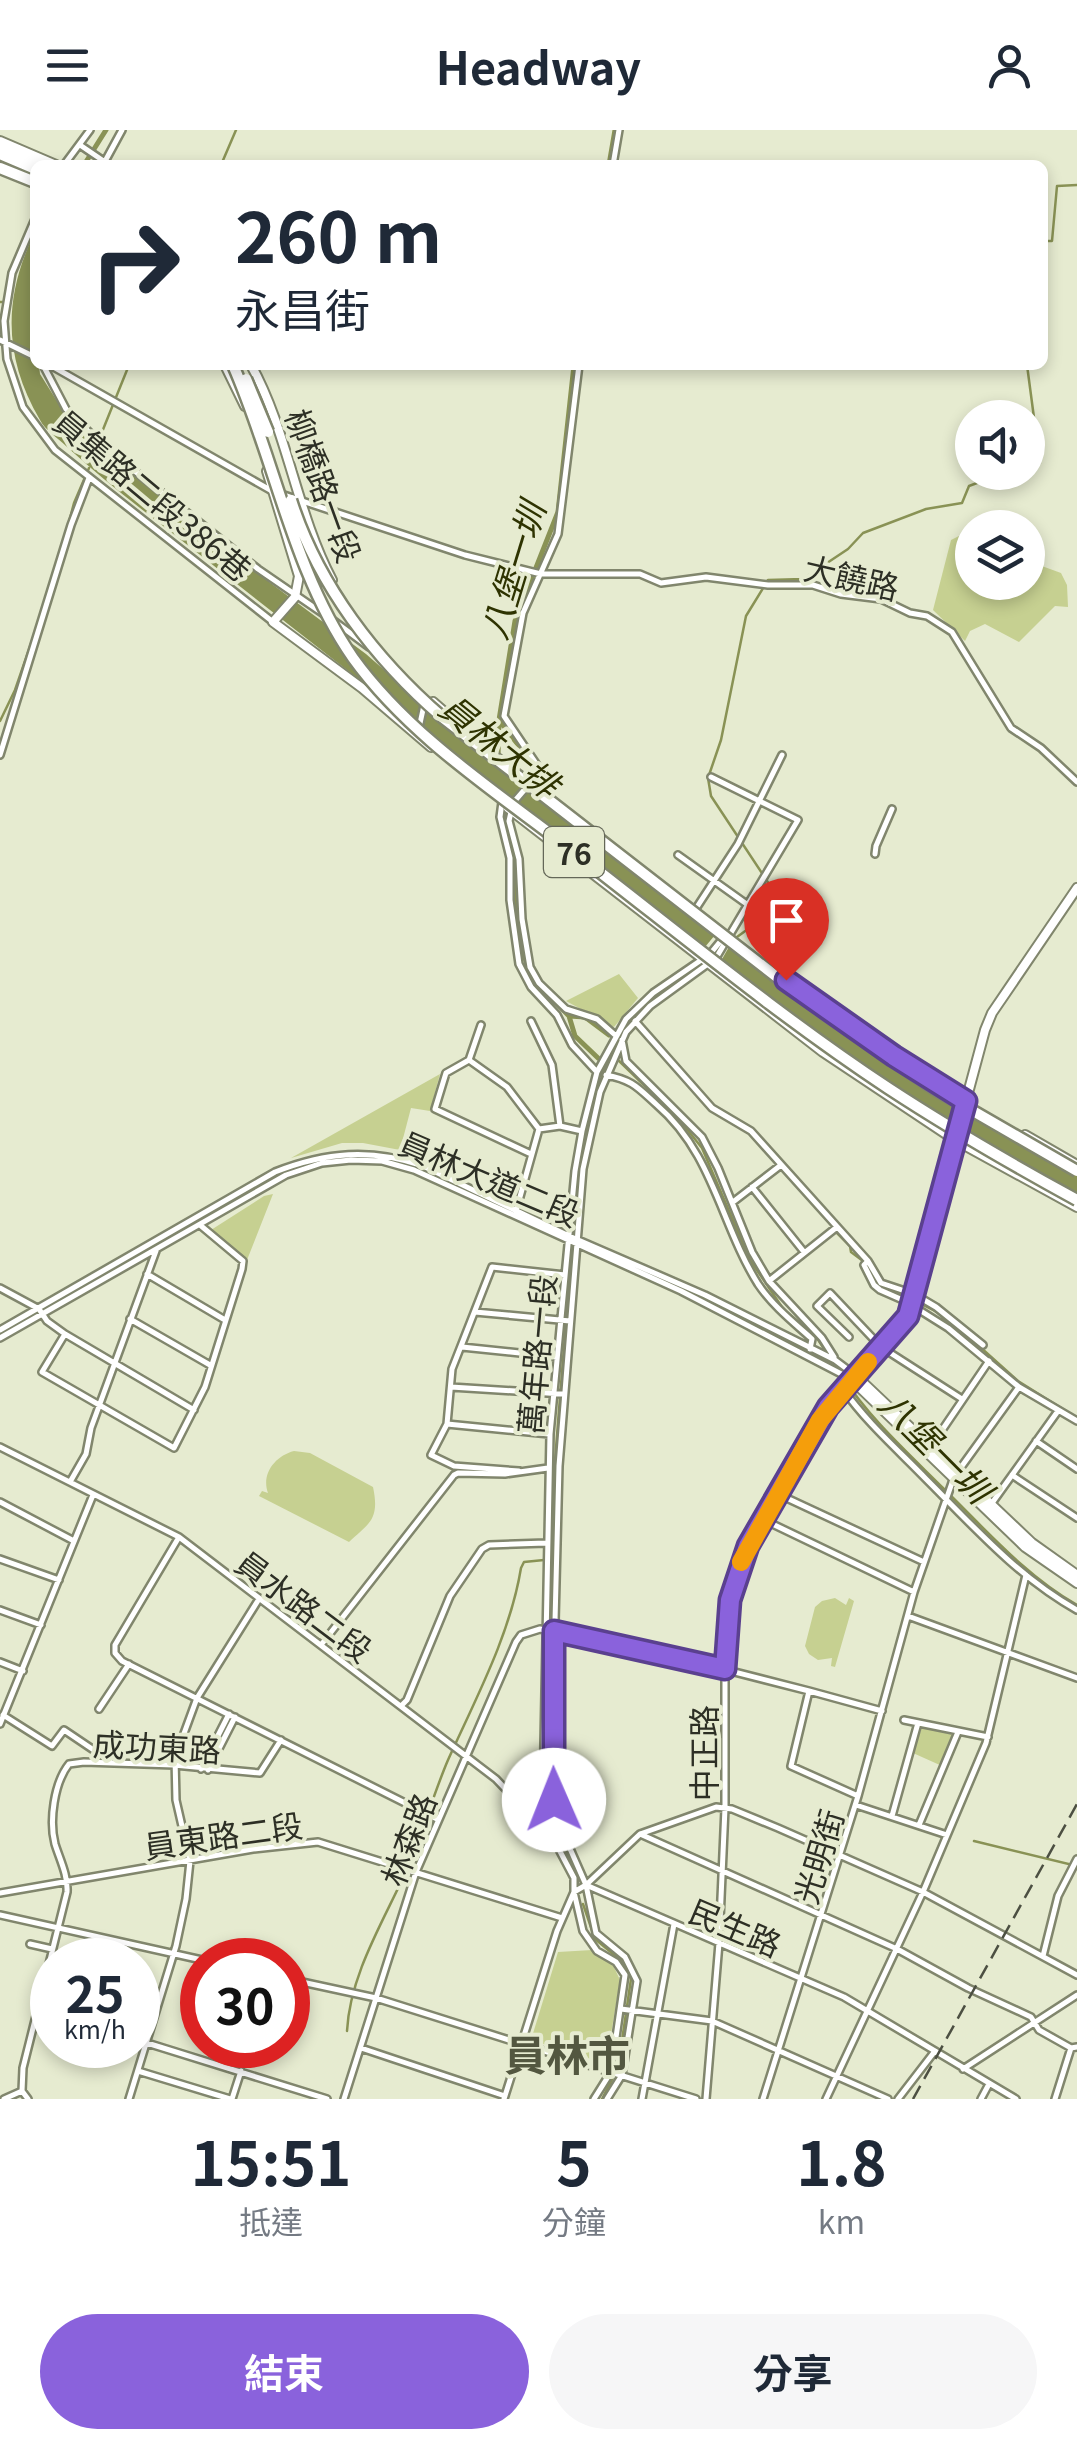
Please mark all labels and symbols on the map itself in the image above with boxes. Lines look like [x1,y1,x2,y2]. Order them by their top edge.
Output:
street label: 員集路二段386巷 [45,398,263,590]
street label: 柳橋路一段 [276,402,374,568]
water label: 八堡一圳 [466,491,557,644]
street label: 大饒路 [800,543,904,609]
water label: 員林大排 [431,680,575,810]
road number: 76 [544,827,604,877]
pin [744,878,829,981]
street label: 員林大道二段 [393,1118,587,1236]
street label: 萬年路一段 [505,1272,565,1436]
water label: 八堡一圳 [869,1377,1008,1516]
street label: 員水路二段 [227,1538,383,1672]
street label: 中正路 [679,1705,725,1801]
street label: 成功東路 [92,1719,222,1771]
position arrow [502,1748,606,1852]
street label: 林森路 [368,1786,446,1892]
street label: 員東路二段 [141,1800,305,1868]
street label: 光明街 [781,1803,853,1909]
street label: 民生路 [683,1886,789,1966]
speed limit sign: 30 [180,1938,310,2068]
district label: 員林市 [504,2022,630,2083]

